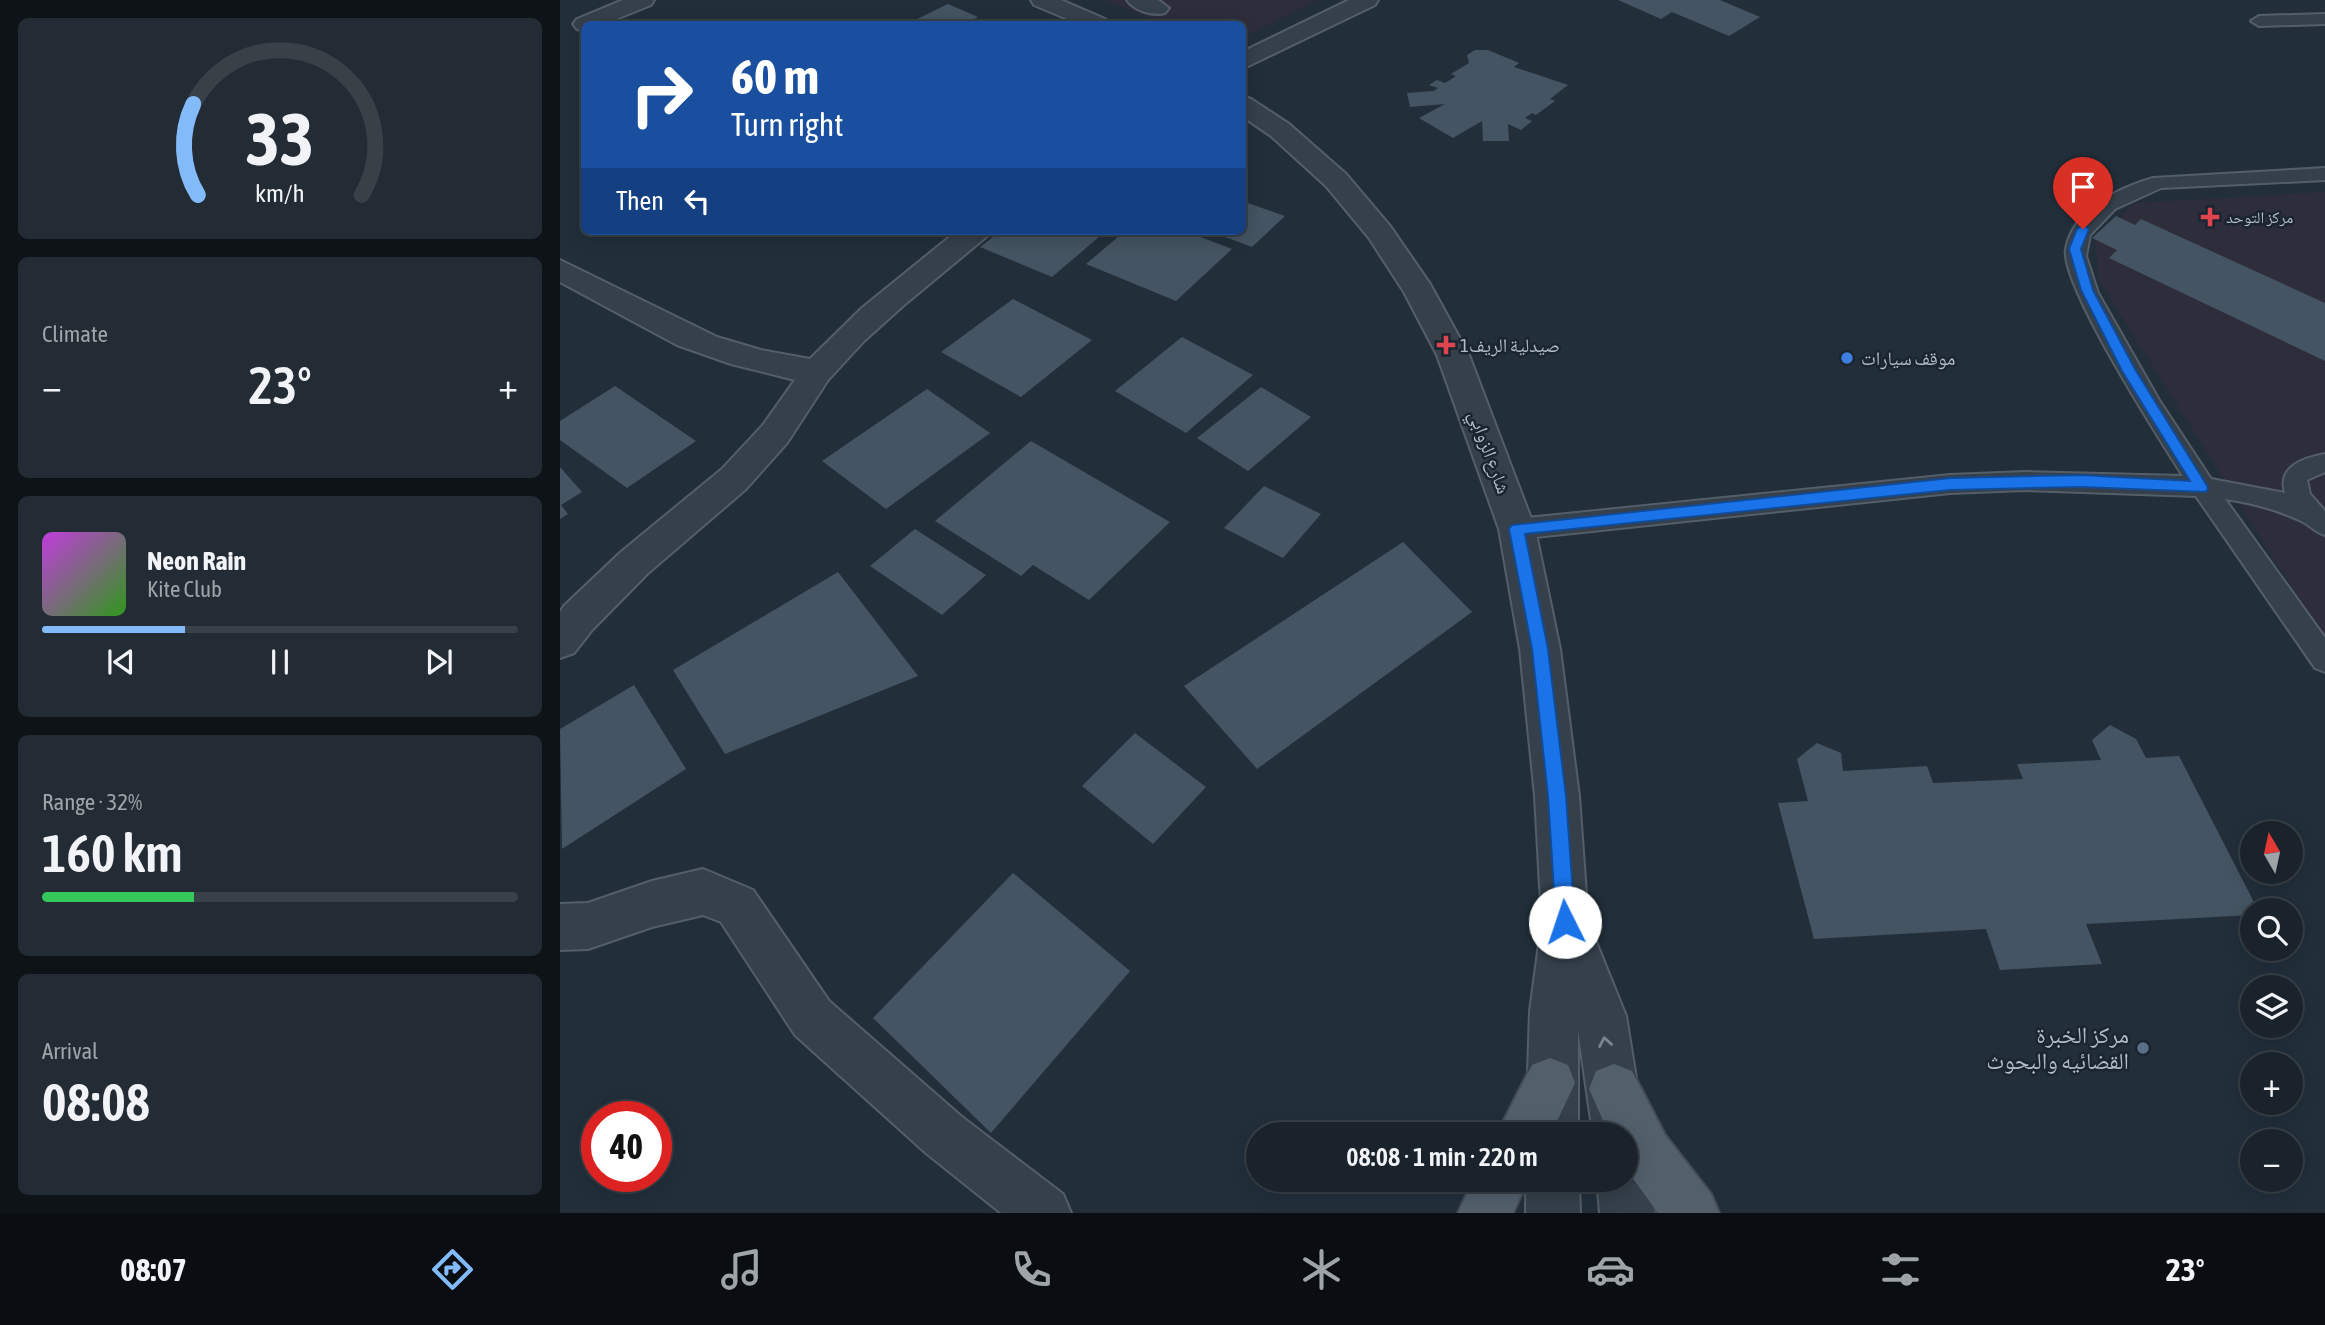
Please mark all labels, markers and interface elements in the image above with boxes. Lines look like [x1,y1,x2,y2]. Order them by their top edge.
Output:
text: 60 m [731,48,819,104]
icon: right [616,49,707,140]
text: 33 [246,97,314,180]
text: Turn right [731,106,844,143]
pin [2053,157,2113,229]
icon: arrive [2064,168,2102,206]
text: km/h [255,178,305,206]
icon: left [678,182,716,220]
text: Then [616,186,664,216]
marker: مركز التوحد [2200,207,2220,227]
place label: مركز التوحد [2226,208,2293,227]
text: Climate [42,321,108,347]
place label: صيدلية الريف1 [1460,334,1560,357]
marker: صيدلية الريف1 [1438,337,1454,353]
place label: موقف سيارات [1861,347,1955,370]
marker: موقف سيارات [1839,350,1855,366]
text: 23° [248,355,312,415]
text: − [42,364,62,407]
text: + [498,364,518,407]
street label: شارع الزوابي [1460,408,1515,498]
text: Neon Rain [147,546,246,576]
text: Kite Club [147,576,222,602]
icon: previous [102,643,140,681]
icon: pause [261,643,299,681]
icon: next [420,643,458,681]
text: Range · 32% [42,789,142,815]
north arrow [2240,821,2303,884]
map controls [2240,821,2303,1192]
text: 160 km [42,823,183,883]
position arrow [1528,885,1602,959]
button: search [2240,898,2303,961]
button: layers [2240,975,2303,1038]
place label: مركز الخبرة القضائيه والبحوث [1986,1022,2129,1075]
one-way arrow [1599,1036,1614,1048]
text: Arrival [42,1038,98,1064]
marker: مركز الخبرة القضائيه والبحوث [2135,1040,2151,1056]
button: + [2240,1052,2303,1115]
text: 08:08 [42,1072,150,1132]
speed limit sign: 40 [581,1101,672,1192]
button: − [2240,1129,2303,1192]
text: 08:08 · 1 min · 220 m [1346,1142,1538,1172]
icon: directions [428,1245,477,1294]
icon: music [717,1245,766,1294]
icon: phone [1007,1245,1056,1294]
icon: climate [1297,1245,1346,1294]
icon: car [1586,1245,1635,1294]
icon: filters [1876,1245,1925,1294]
text: 08:07 [120,1251,187,1288]
text: 23° [2166,1251,2205,1288]

